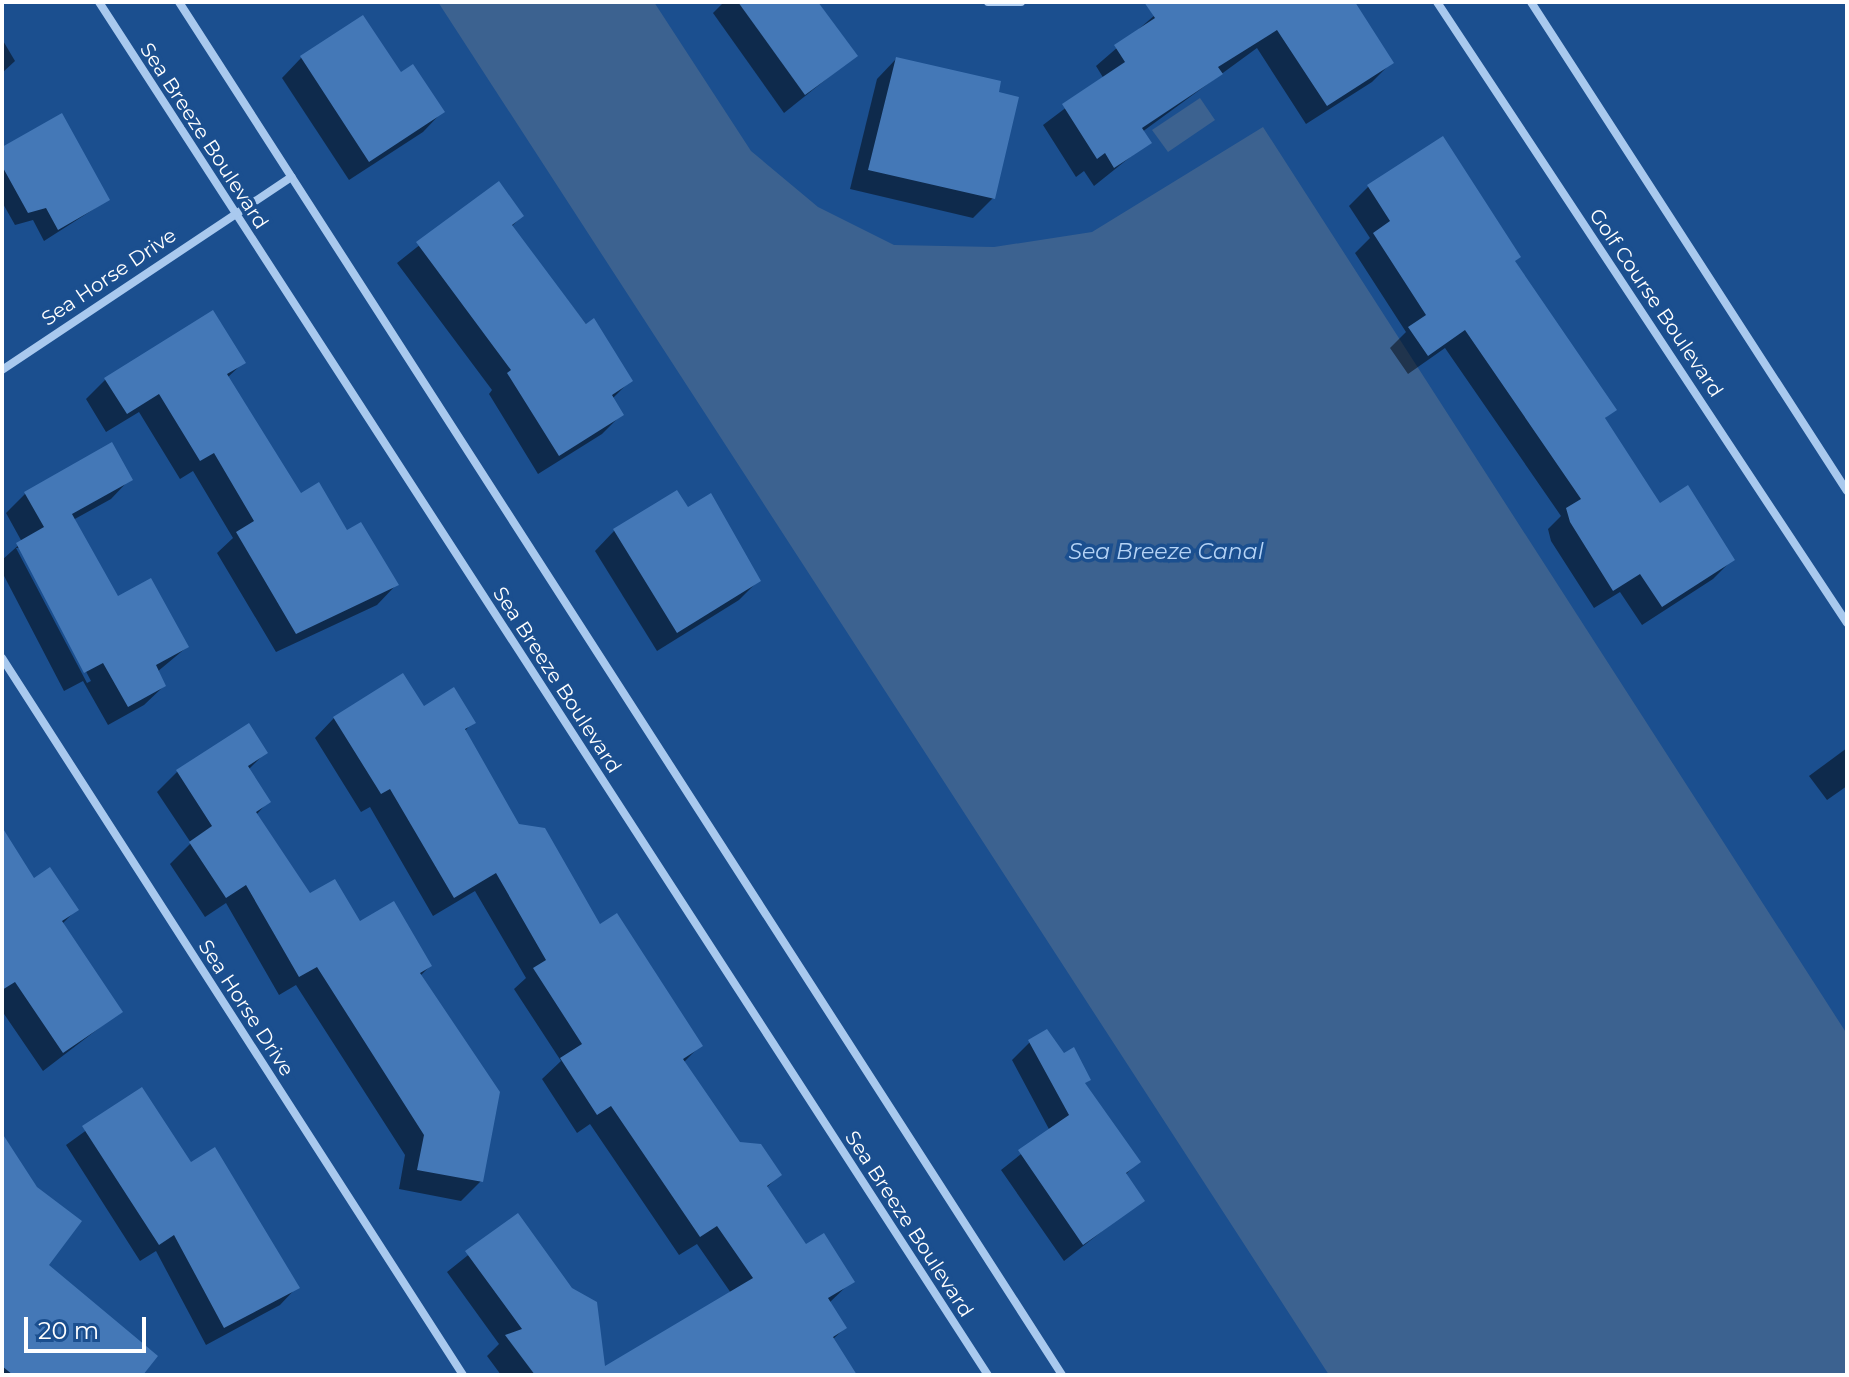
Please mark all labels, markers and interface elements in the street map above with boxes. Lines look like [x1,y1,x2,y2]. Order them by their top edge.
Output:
street label: Sea Breeze Boulevard [135,38,273,234]
street label: Golf Course Boulevard [1584,204,1728,402]
street label: Sea Horse Drive [37,223,181,331]
water label: Sea Breeze Canal [1068,539,1264,565]
street label: Sea Breeze Boulevard [488,582,626,778]
street label: Sea Horse Drive [193,935,299,1081]
street label: Sea Breeze Boulevard [840,1126,978,1322]
scale bar [28,1301,150,1351]
text: 20 m [38,1316,99,1345]

